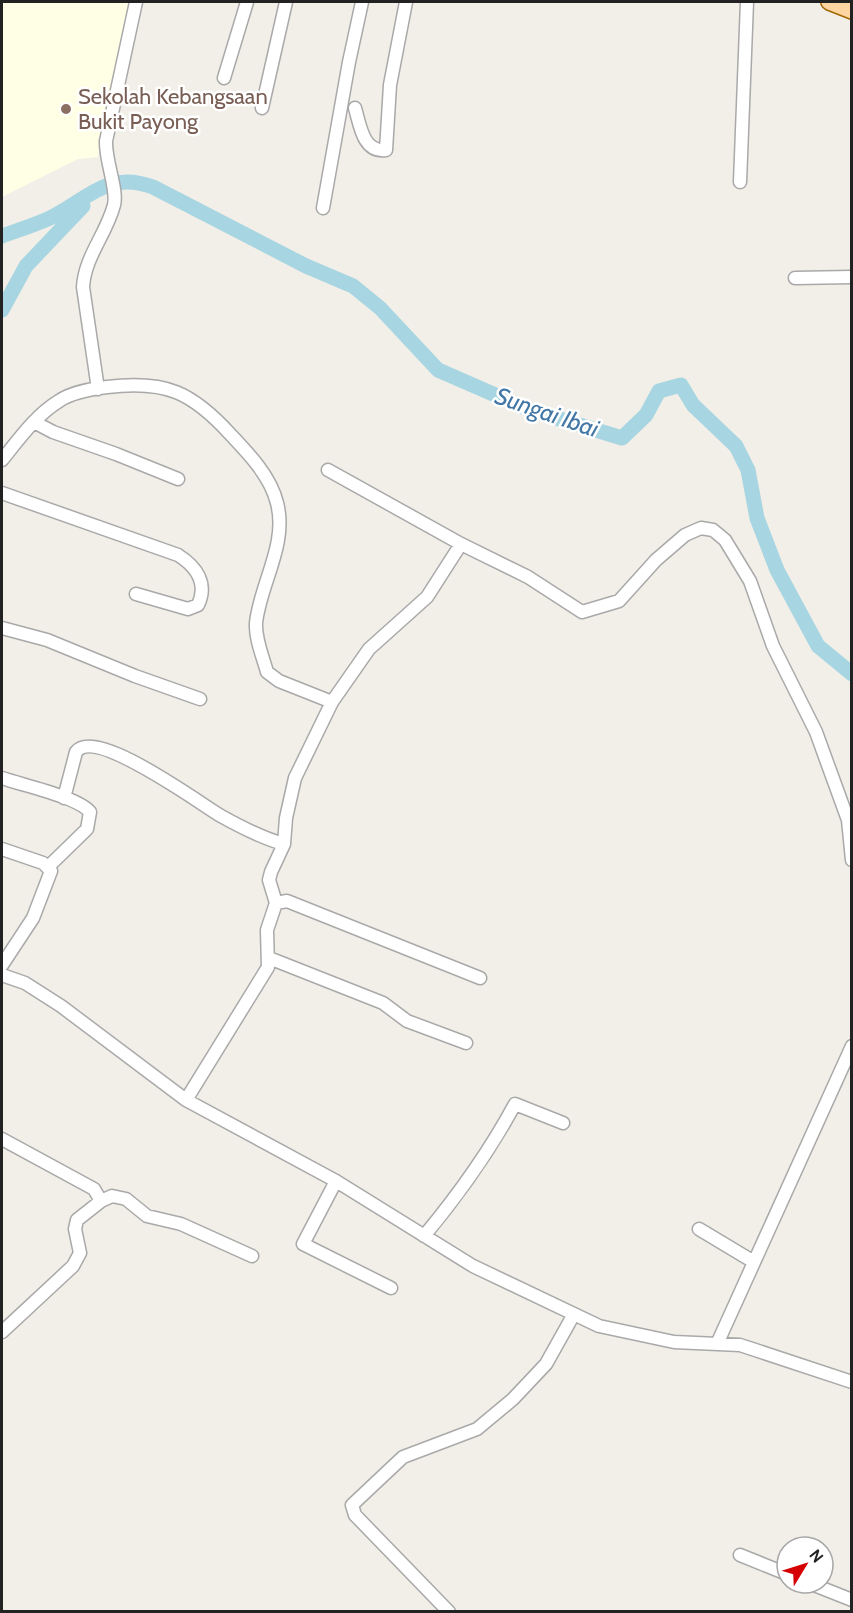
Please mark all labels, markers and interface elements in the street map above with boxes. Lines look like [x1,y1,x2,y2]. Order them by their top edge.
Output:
place label: Sekolah Kebangsaan Bukit Payong [78,83,268,135]
marker: Sekolah Kebangsaan Bukit Payong [59,102,73,116]
water label: Sungai Ibai [491,381,603,443]
north arrow [775,1535,835,1595]
text: N [805,1546,827,1566]

